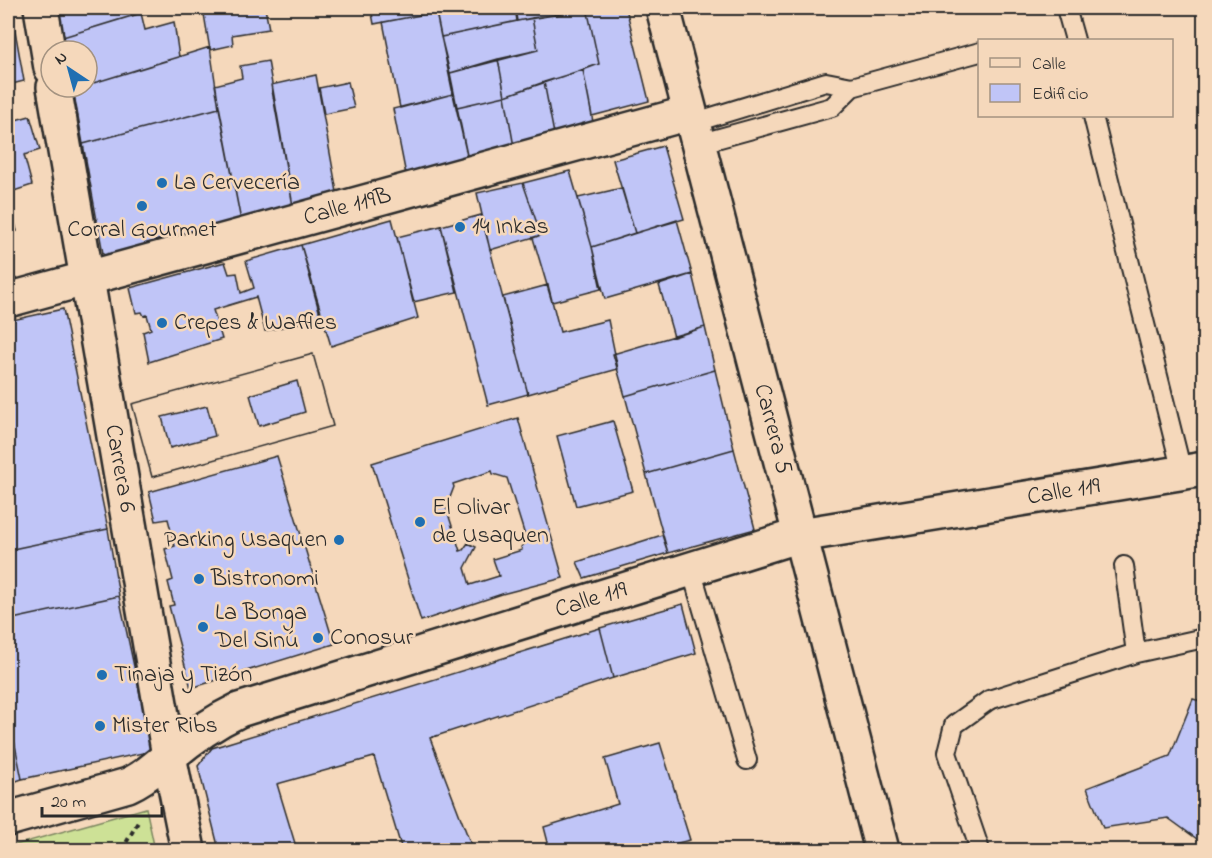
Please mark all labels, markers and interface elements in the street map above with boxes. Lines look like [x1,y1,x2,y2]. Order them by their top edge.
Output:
north arrow [39,39,99,99]
legend [978,39,1173,117]
text: N [50,45,73,71]
text: Calle [1032,52,1067,78]
text: Edificio [1032,82,1088,108]
place label: La Cervecería [174,166,300,201]
marker: La Cervecería [155,176,169,190]
street label: Calle 119B [300,178,395,236]
marker: Corral Gourmet [135,199,149,213]
place label: 14 Inkas [472,210,549,245]
place label: Corral Gourmet [67,213,217,248]
marker: 14 Inkas [453,220,467,234]
place label: Crepes & Waffles [174,306,337,341]
marker: Crepes & Waffles [155,316,169,330]
street label: Carrera 5 [744,380,801,478]
street label: Carrera 6 [95,422,144,516]
street label: Calle 119 [1025,469,1104,515]
place label: El Olivar de Usaquen [432,491,549,554]
marker: El Olivar de Usaquen [413,515,427,529]
place label: Parking Usaquen [164,523,327,558]
marker: Parking Usaquen [332,533,346,547]
place label: Bistronomi [210,562,319,597]
marker: Bistronomi [192,572,206,586]
street label: Calle 119 [551,572,632,628]
place label: La Bonga Del Sinú [214,596,307,659]
marker: La Bonga Del Sinú [196,620,210,634]
place label: Conosur [330,621,414,656]
marker: Conosur [311,631,325,645]
place label: Tinaja y Tizón [114,658,252,694]
marker: Tinaja y Tizón [95,668,109,682]
place label: Mister Ribs [112,709,218,744]
marker: Mister Ribs [93,719,107,733]
scale bar [42,780,162,818]
text: 20 m [51,790,86,816]

